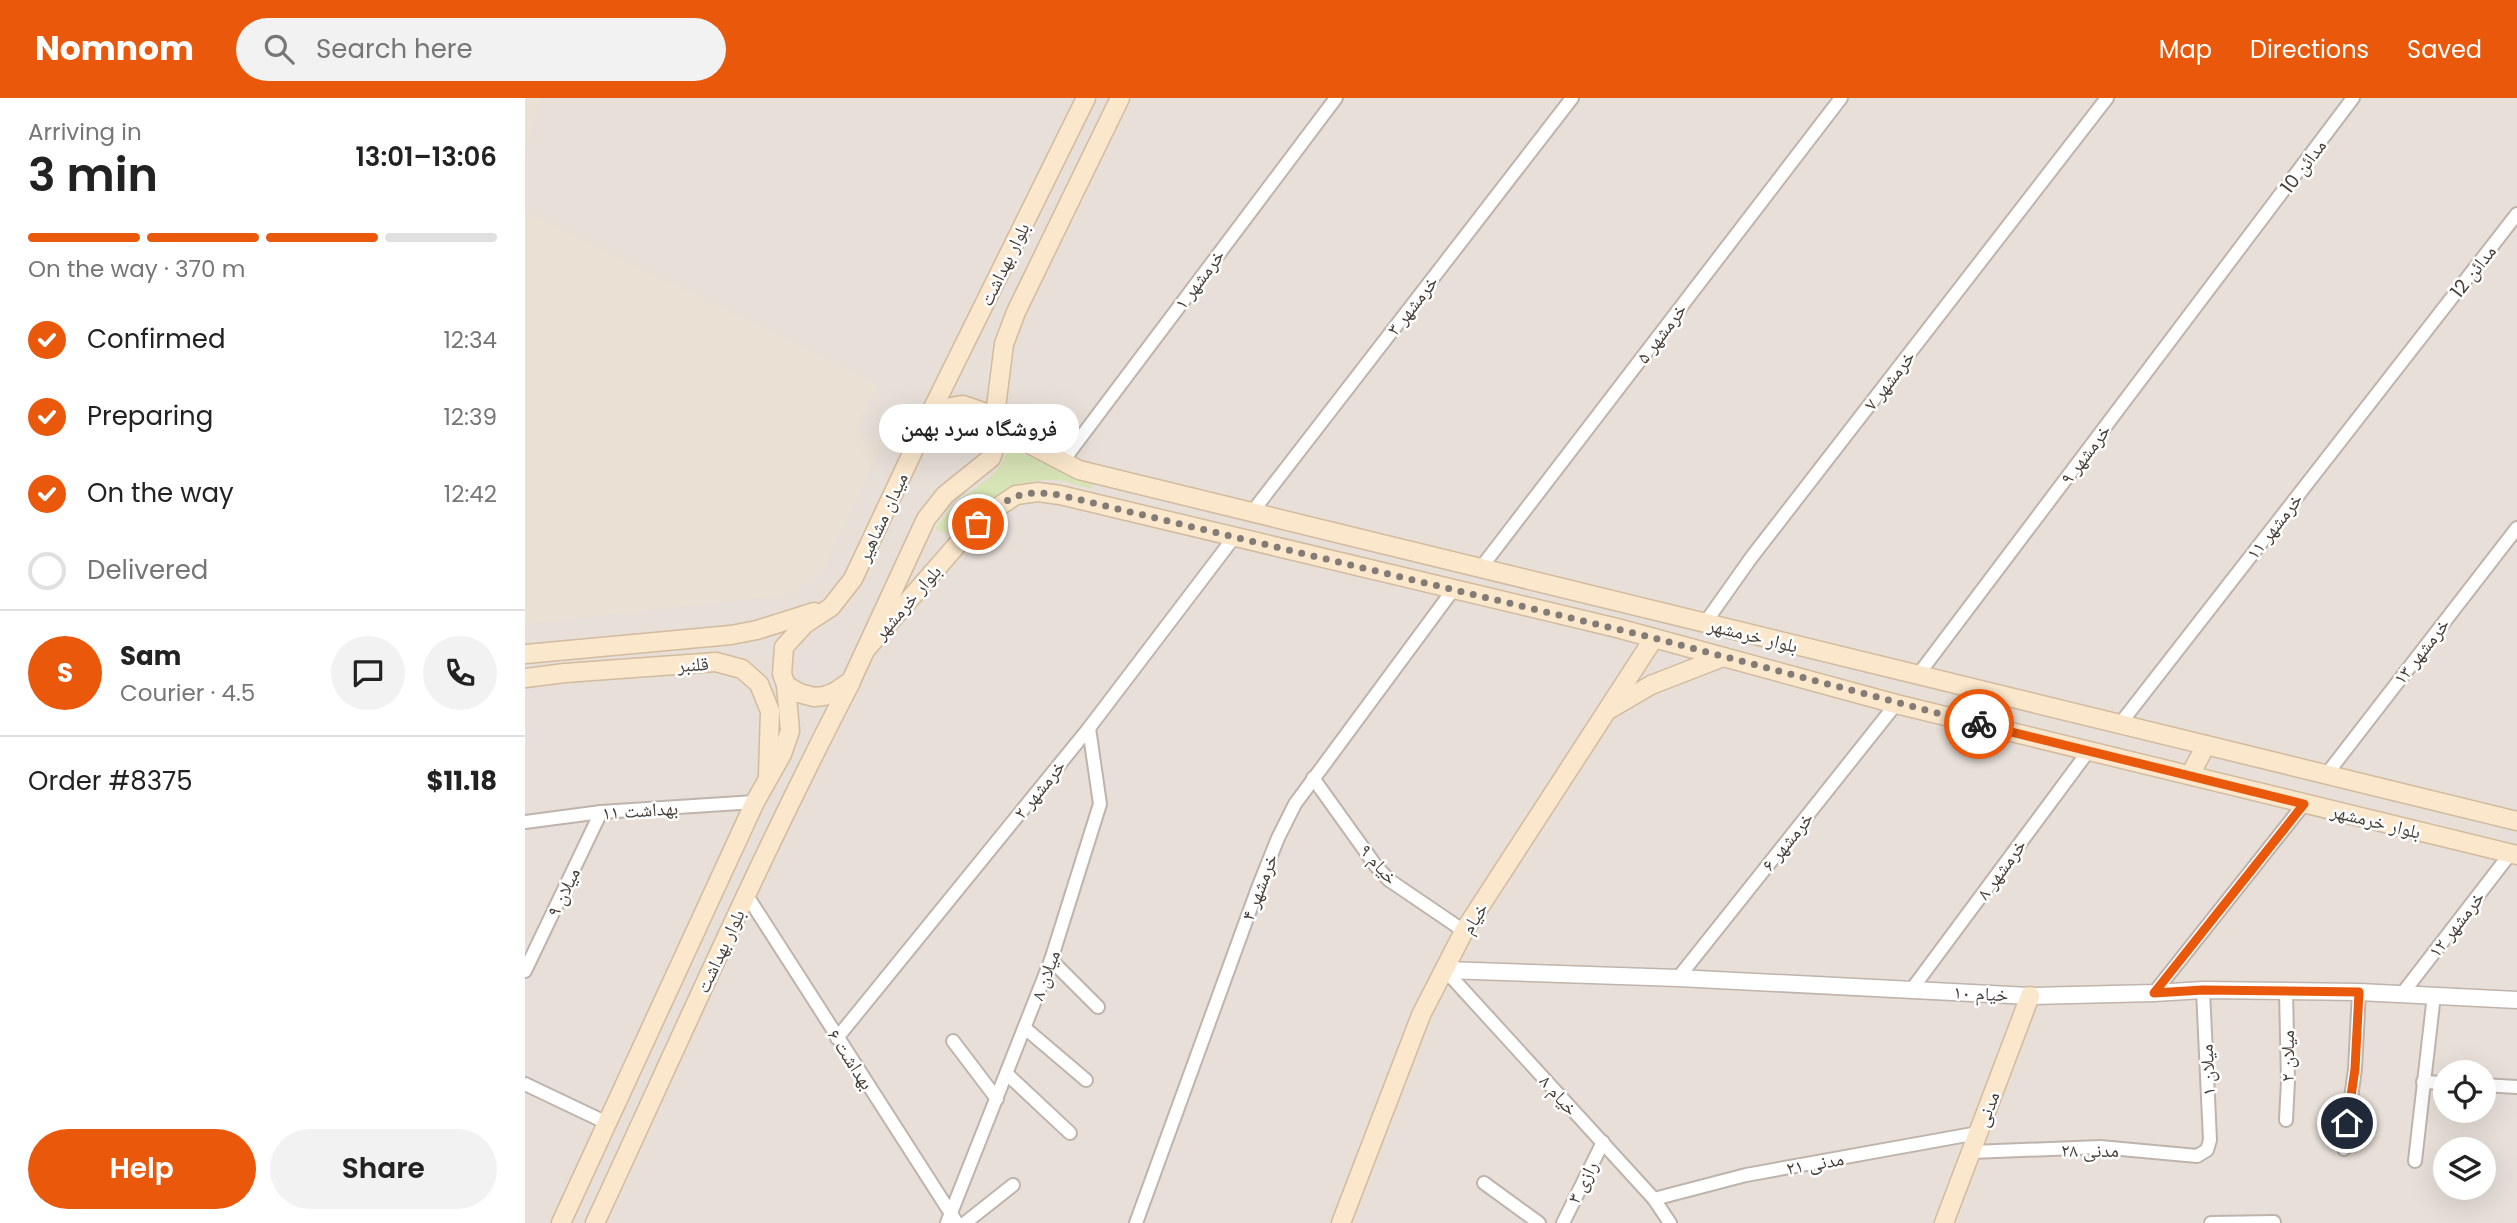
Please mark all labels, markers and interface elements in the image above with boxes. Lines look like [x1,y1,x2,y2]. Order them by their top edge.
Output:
search box [236,18,726,81]
text: Nomnom [35,25,194,72]
icon: search [260,30,298,68]
text: Search here [316,31,473,67]
text: Map [2159,33,2212,66]
text: Directions [2250,33,2369,66]
text: Saved [2407,33,2482,66]
text: Arriving in [28,116,142,148]
street label: مدائن 10 [2274,134,2333,199]
text: 13:01–13:06 [355,139,497,175]
text: 3 min [28,143,158,207]
street label: بلوار بهداشت [973,218,1036,310]
street label: مدائن 12 [2444,239,2503,304]
street label: خرمشهر ۱ [1168,243,1231,315]
text: On the way · 370 m [28,253,245,285]
street label: خرمشهر ۳ [1380,270,1444,341]
street label: خرمشهر ۵ [1630,297,1693,369]
icon: check [28,321,66,359]
text: Confirmed [87,321,225,357]
text: 12:34 [444,324,497,356]
street label: خرمشهر ۷ [1857,345,1921,416]
icon: check [28,398,66,436]
text: Preparing [87,398,213,434]
text: 12:39 [443,401,497,433]
callout: فروشگاه سرد بهمن [878,405,1078,454]
text: فروشگاه سرد بهمن [901,412,1057,444]
street label: خرمشهر ۹ [2054,418,2117,490]
street label: میدان مشاهیر [850,468,915,567]
icon: check [28,475,66,513]
text: On the way [87,475,234,511]
text: 12:42 [444,478,497,510]
street label: خرمشهر ۱۱ [2240,487,2309,565]
pin [948,494,1008,554]
icon: bag [959,505,997,543]
text: Delivered [87,552,208,588]
street label: بلوار خرمشهر [866,559,948,647]
street label: بلوار خرمشهر [1704,611,1801,660]
street label: خرمشهر ۱۳ [2387,612,2456,690]
button: chat [331,636,405,710]
button: phone [423,636,497,710]
text: Sam [120,638,181,674]
street label: قلنبر [675,650,710,679]
text: S [57,655,73,691]
text: Courier · 4.5 [120,677,255,709]
courier [1944,689,2014,759]
icon: bike [1960,705,1998,743]
street label: خرمشهر ۲ [1007,754,1072,825]
text: Order #8375 [28,763,193,799]
text: $11.18 [426,763,497,799]
street label: بهداشت ۱۱ [601,794,679,827]
street label: بلوار خرمشهر [2327,797,2424,846]
street label: خرمشهر ۶ [1755,806,1820,877]
street label: خرمشهر ۸ [1970,833,2033,905]
street label: خیام ۹ [1353,838,1404,891]
street label: خرمشهر ۴ [1234,850,1285,924]
street label: میلان ۹ [540,863,587,921]
street label: خرمشهر ۱۲ [2422,885,2491,963]
street label: خیام [1454,897,1495,939]
street label: بلوار بهداشت [689,905,752,998]
street label: میلان ۸ [1024,946,1067,1004]
street label: خیام ۱۰ [1953,979,2009,1008]
street label: بهداشت ۶ [821,1024,880,1095]
street label: میلان ۲ [2274,1030,2301,1082]
street label: میلان ۱ [2193,1043,2222,1097]
map controls [2433,1060,2496,1200]
button: locate [2433,1060,2496,1123]
street label: خیام ۸ [1533,1069,1584,1122]
street label: مدنی [1968,1088,2007,1131]
pin [2317,1093,2377,1153]
icon: home [2328,1104,2366,1142]
button: Help [28,1129,256,1209]
button: Share [270,1129,497,1209]
street label: مدنی ۲۸ [2061,1137,2119,1164]
button: layers [2433,1137,2496,1200]
street label: مدنی ۲۱ [1784,1145,1846,1182]
street label: رازی ۳ [1560,1156,1605,1208]

